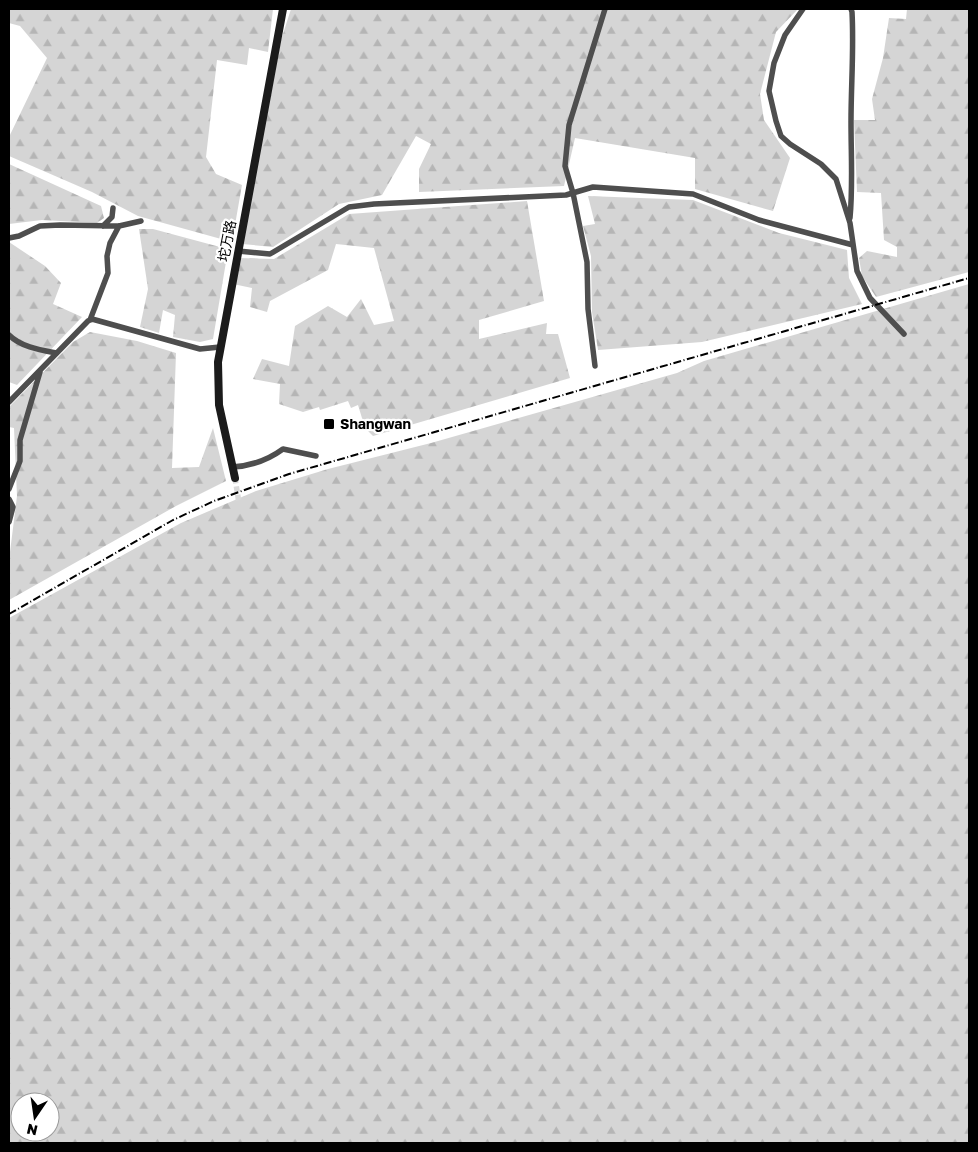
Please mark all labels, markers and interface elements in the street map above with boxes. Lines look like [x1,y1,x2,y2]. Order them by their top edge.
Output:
street label: 坨万路 [214,219,239,263]
place label: Shangwan [340,415,411,432]
marker: Shangwan [322,417,336,431]
north arrow [10,1092,60,1142]
text: N [25,1121,39,1140]

